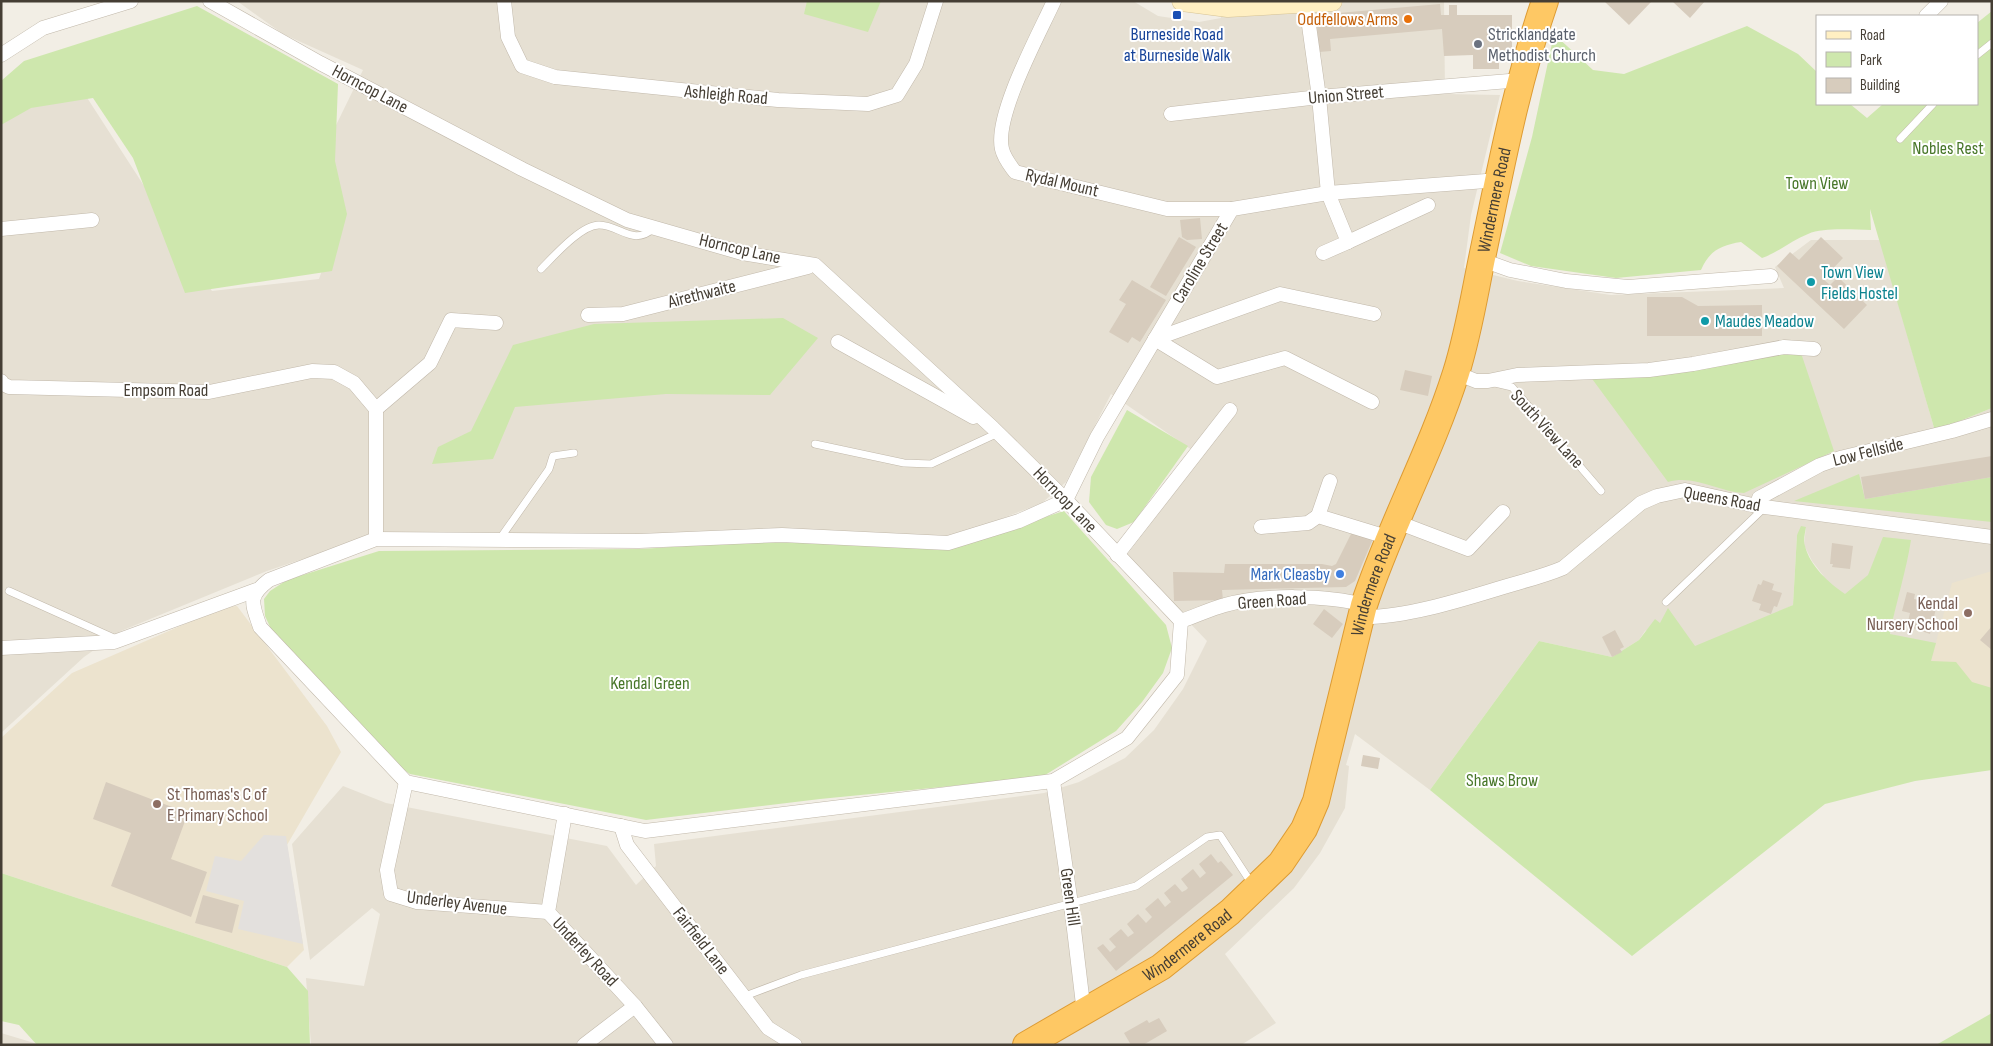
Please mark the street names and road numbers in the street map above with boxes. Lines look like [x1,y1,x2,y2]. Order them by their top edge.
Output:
street label: Horncop Lane [328,60,412,118]
street label: Ashleigh Road [682,81,769,109]
street label: Union Street [1307,81,1385,109]
street label: Windermere Road [1473,146,1515,254]
street label: Rydal Mount [1023,164,1101,202]
street label: Caroline Street [1168,218,1233,307]
street label: Horncop Lane [697,229,783,269]
street label: Airethwaite [665,275,738,313]
street label: Empsom Road [124,380,208,401]
street label: South View Lane [1506,385,1588,473]
street label: Low Fellside [1831,433,1905,471]
street label: Horncop Lane [1029,463,1101,537]
street label: Queens Road [1682,482,1762,516]
street label: Windermere Road [1346,531,1400,638]
street label: Green Road [1237,588,1307,614]
street label: Green Hill [1056,867,1084,927]
street label: Underley Avenue [406,886,508,920]
street label: Fairfield Lane [668,903,734,979]
street label: Windermere Road [1139,904,1236,986]
street label: Underley Road [548,913,622,991]

